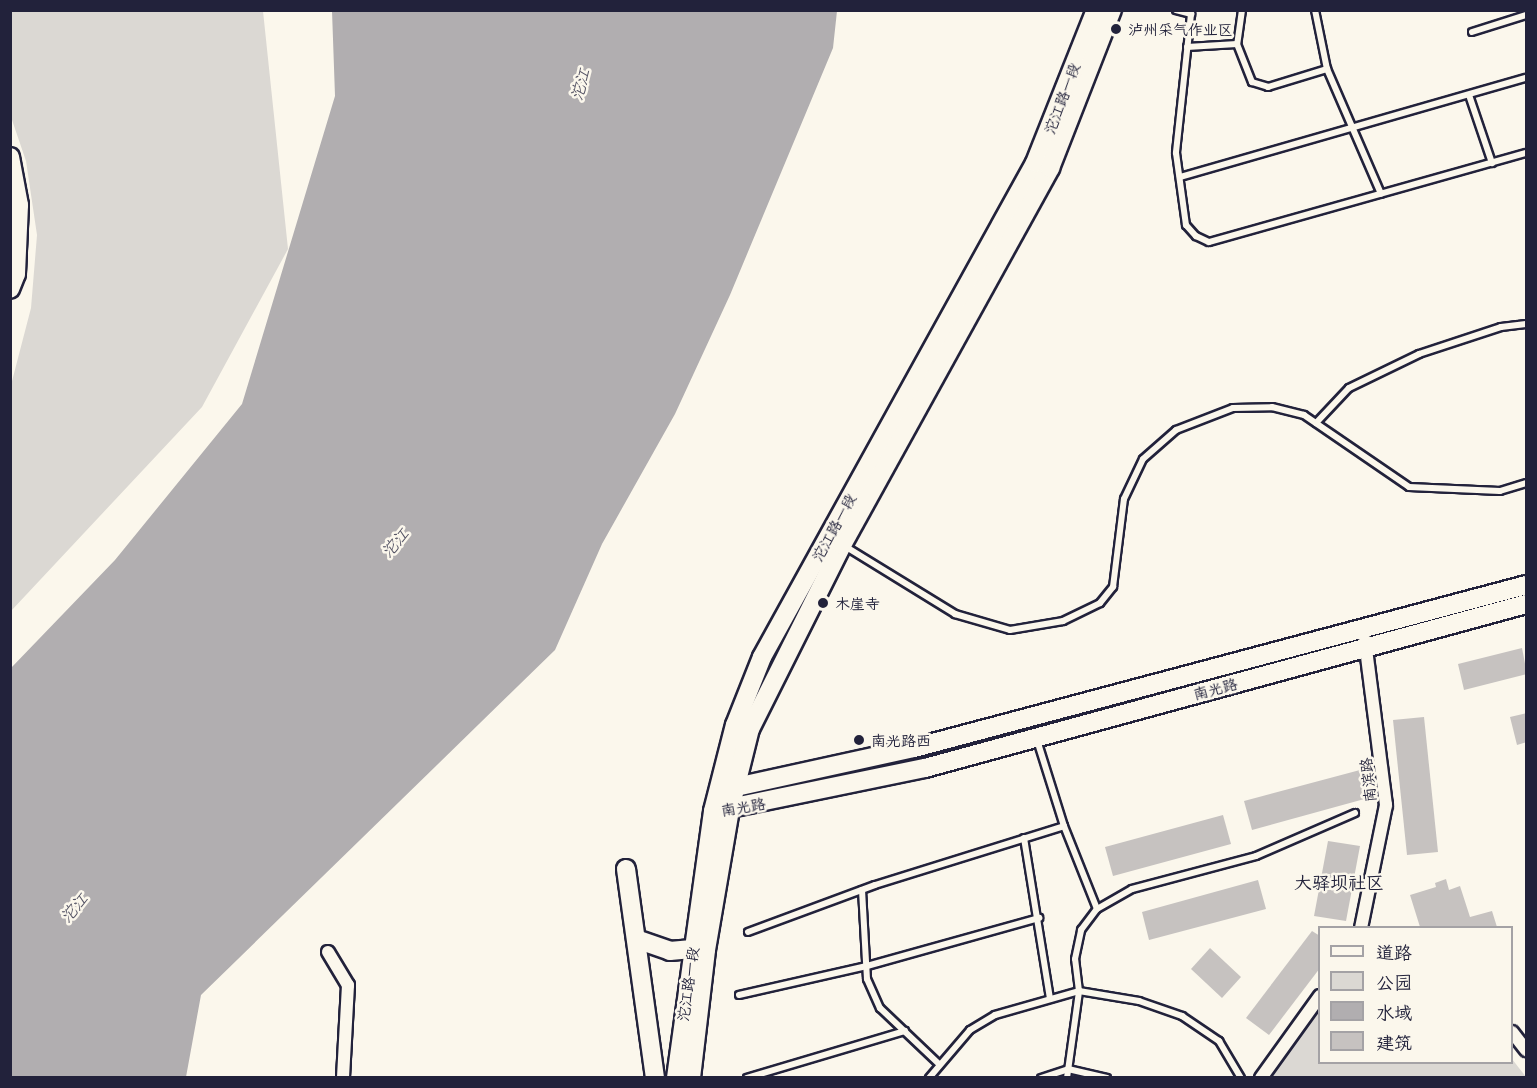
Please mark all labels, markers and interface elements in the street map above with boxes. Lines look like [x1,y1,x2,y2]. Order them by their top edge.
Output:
place label: 泸州采气作业区 [1128,20,1233,38]
marker: 泸州采气作业区 [1109,22,1123,36]
street label: 沱江路一段 [1039,60,1083,136]
water label: 沱江 [565,66,593,102]
street label: 沱江路一段 [807,490,859,564]
water label: 沱江 [376,524,412,560]
place label: 木崖寺 [835,594,880,612]
marker: 木崖寺 [816,596,830,610]
street label: 南光路 [1191,673,1239,703]
place label: 南光路西 [871,731,931,749]
marker: 南光路西 [852,733,866,747]
street label: 南滨路 [1356,757,1378,803]
street label: 南光路 [719,793,767,819]
district label: 大驿坝社区 [1294,871,1384,893]
water label: 沱江 [55,889,91,925]
legend [1318,926,1513,1064]
text: 道路 [1376,938,1412,965]
street label: 沱江路一段 [673,946,701,1022]
text: 公园 [1376,968,1412,995]
text: 水域 [1376,998,1412,1025]
text: 建筑 [1376,1028,1412,1055]

